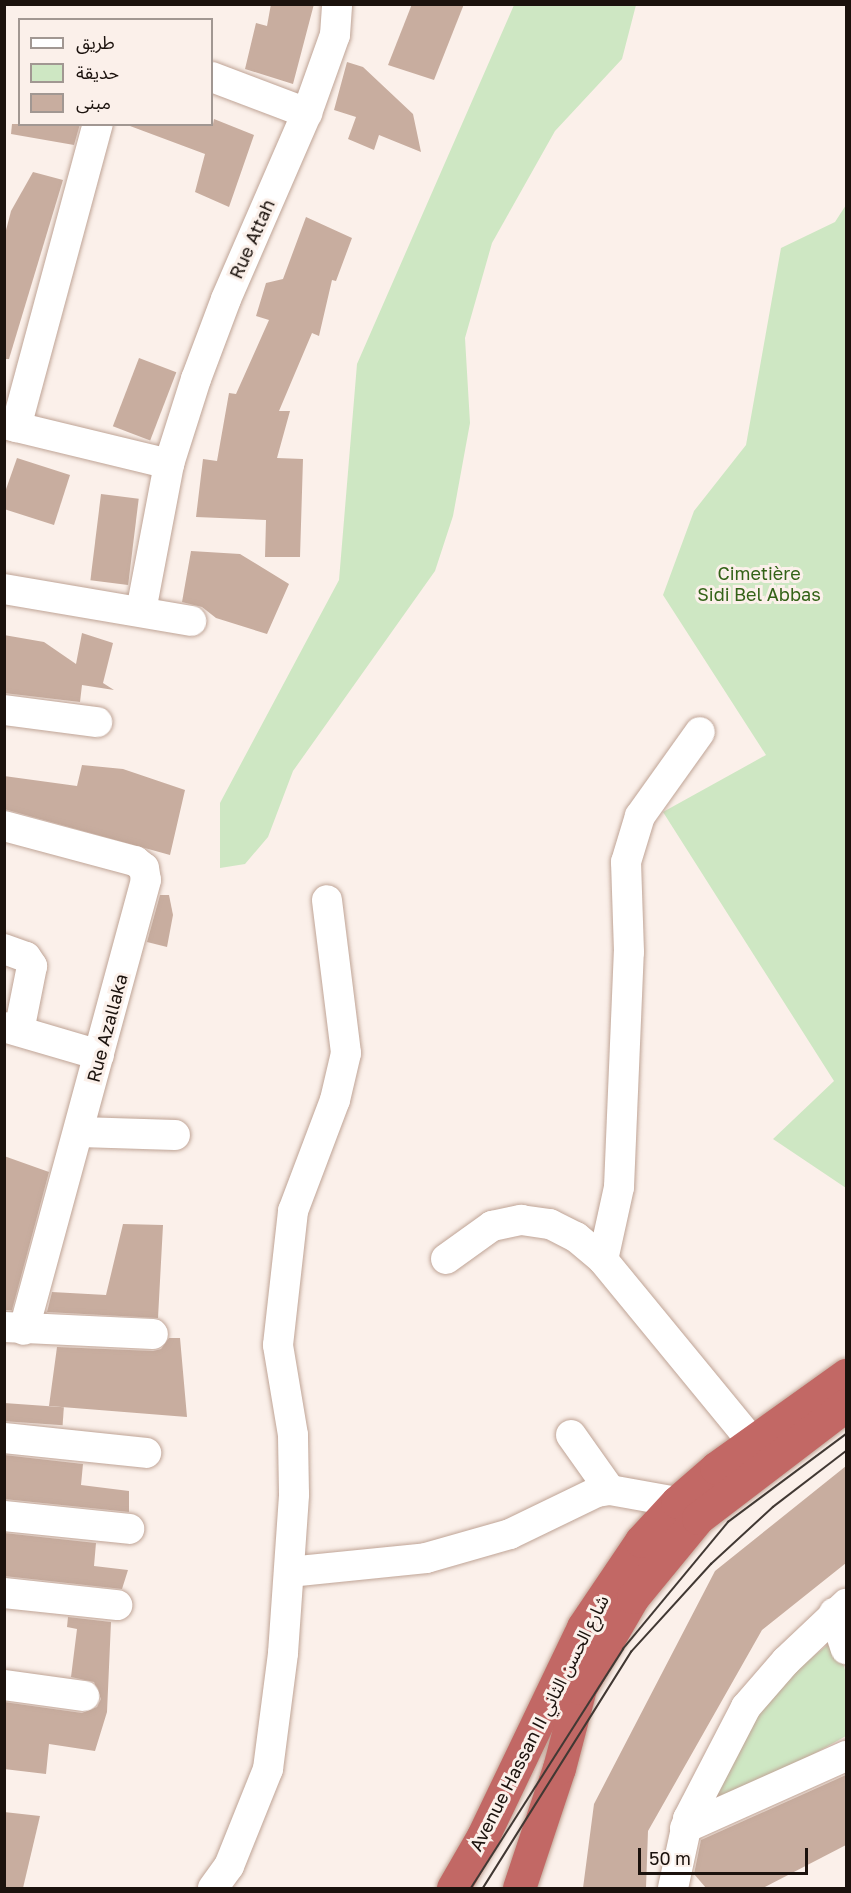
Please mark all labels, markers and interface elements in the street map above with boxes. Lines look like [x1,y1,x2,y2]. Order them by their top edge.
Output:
legend [18,18,213,126]
text: طريق [76,31,115,53]
text: حديقة [76,61,119,83]
text: مبنى [76,91,111,113]
street label: Rue Attah [225,196,279,282]
park label: Cimetière Sidi Bel Abbas [697,563,821,606]
street label: Rue Azallaka [82,972,132,1084]
street label: Avenue Hassan II شارع الحسن الثاني [465,1591,613,1855]
scale bar [641,1836,810,1874]
text: 50 m [649,1847,691,1869]

